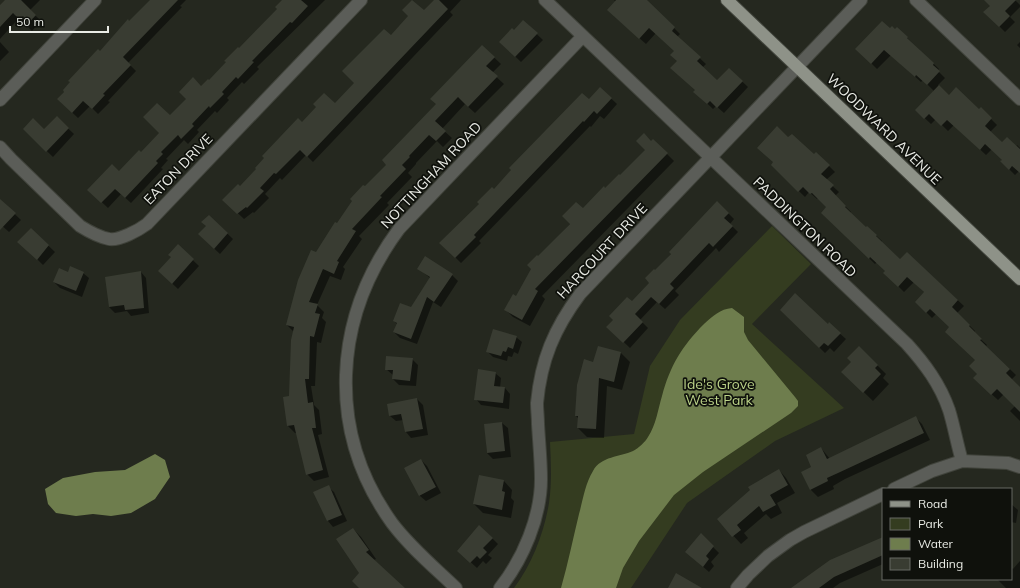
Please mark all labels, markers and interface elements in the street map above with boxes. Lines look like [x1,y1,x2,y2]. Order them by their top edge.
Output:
scale bar [10,8,108,34]
text: 50 m [16,14,44,29]
street label: WOODWARD AVENUE [823,70,945,188]
street label: NOTTINGHAM ROAD [377,118,485,232]
street label: EATON DRIVE [140,130,216,208]
street label: PADDINGTON ROAD [749,173,861,281]
street label: HARCOURT DRIVE [553,199,651,303]
park label: Ide's Grove West Park [683,375,755,409]
legend [882,488,1012,580]
text: Road [918,496,947,511]
text: Park [918,516,944,531]
text: Water [918,536,954,551]
text: Building [918,556,963,571]

